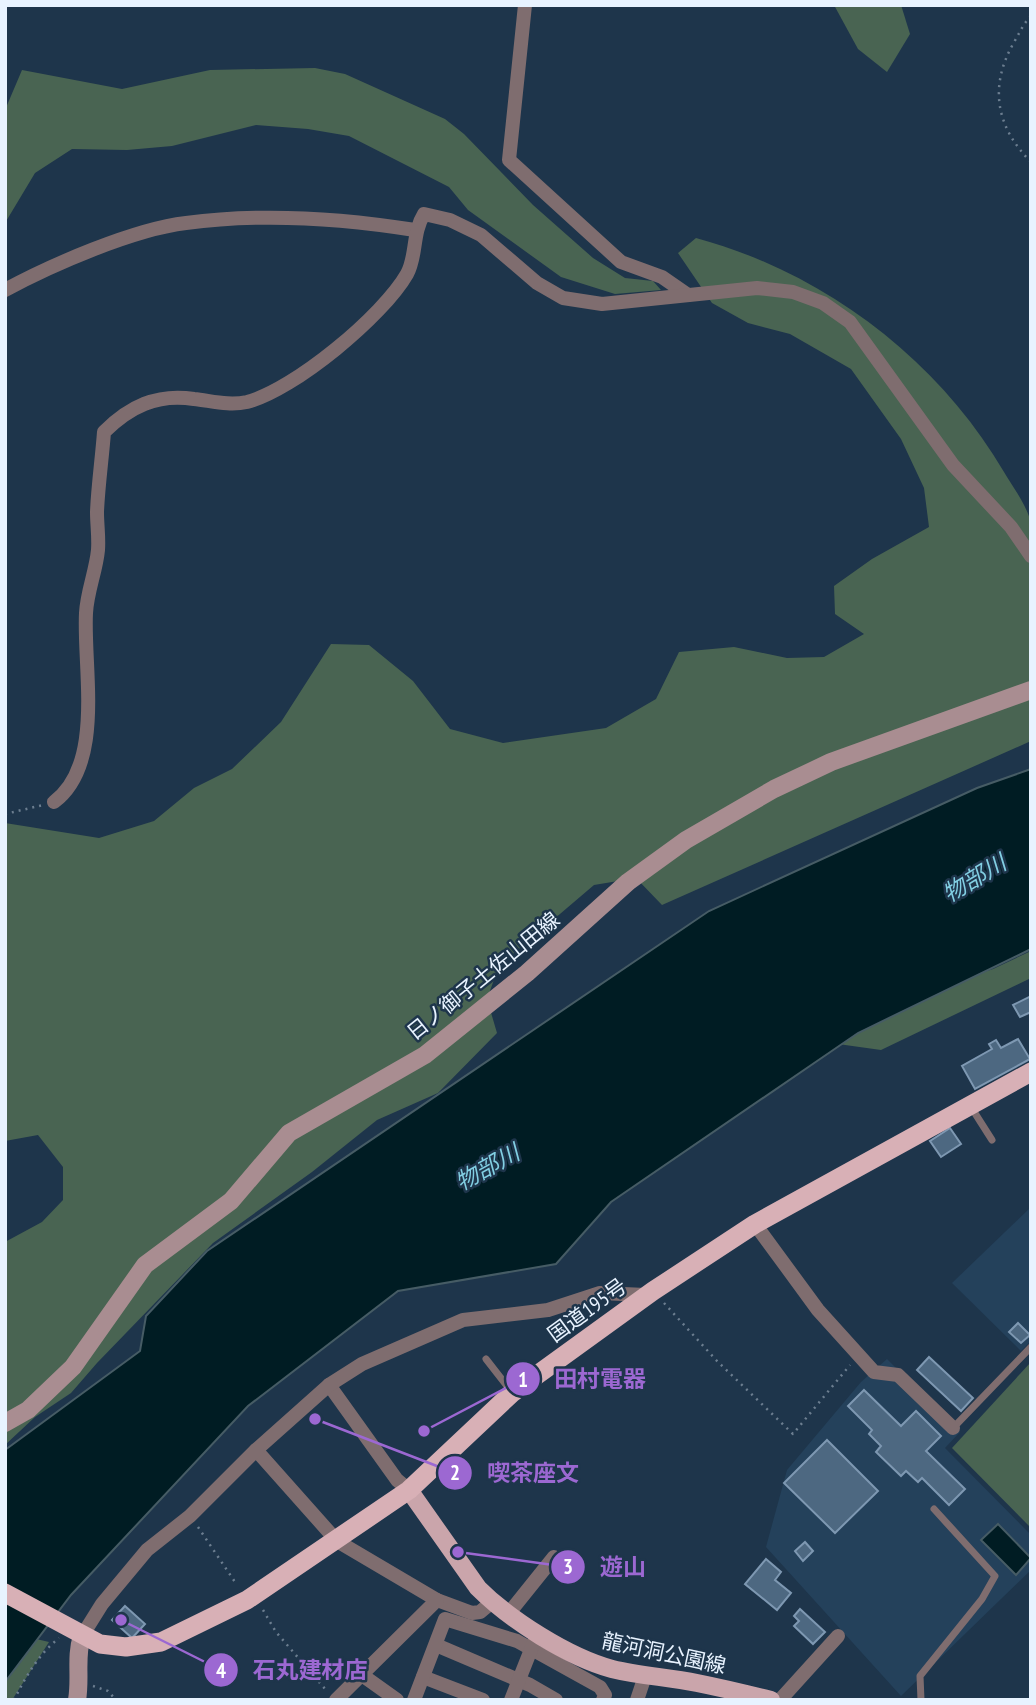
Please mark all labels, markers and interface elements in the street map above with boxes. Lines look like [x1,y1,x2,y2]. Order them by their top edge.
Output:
water label: 物部川 [937,846,1014,908]
street label: 日ノ御子土佐山田線 [401,906,565,1046]
water label: 物部川 [450,1136,527,1196]
street label: 国道195号 [542,1272,632,1348]
callout: 田村電器 [505,1357,660,1401]
text: 田村電器 [554,1364,646,1393]
text: 1 [518,1366,528,1393]
callout: 喫茶座文 [438,1451,593,1495]
text: 喫茶座文 [487,1458,579,1487]
text: 2 [450,1459,460,1486]
callout: 遊山 [551,1545,660,1589]
text: 遊山 [600,1552,646,1581]
text: 3 [563,1553,573,1580]
street label: 龍河洞公園線 [600,1627,728,1679]
callout: 石丸建材店 [203,1648,381,1692]
text: 石丸建材店 [253,1655,368,1684]
text: 4 [216,1657,226,1684]

